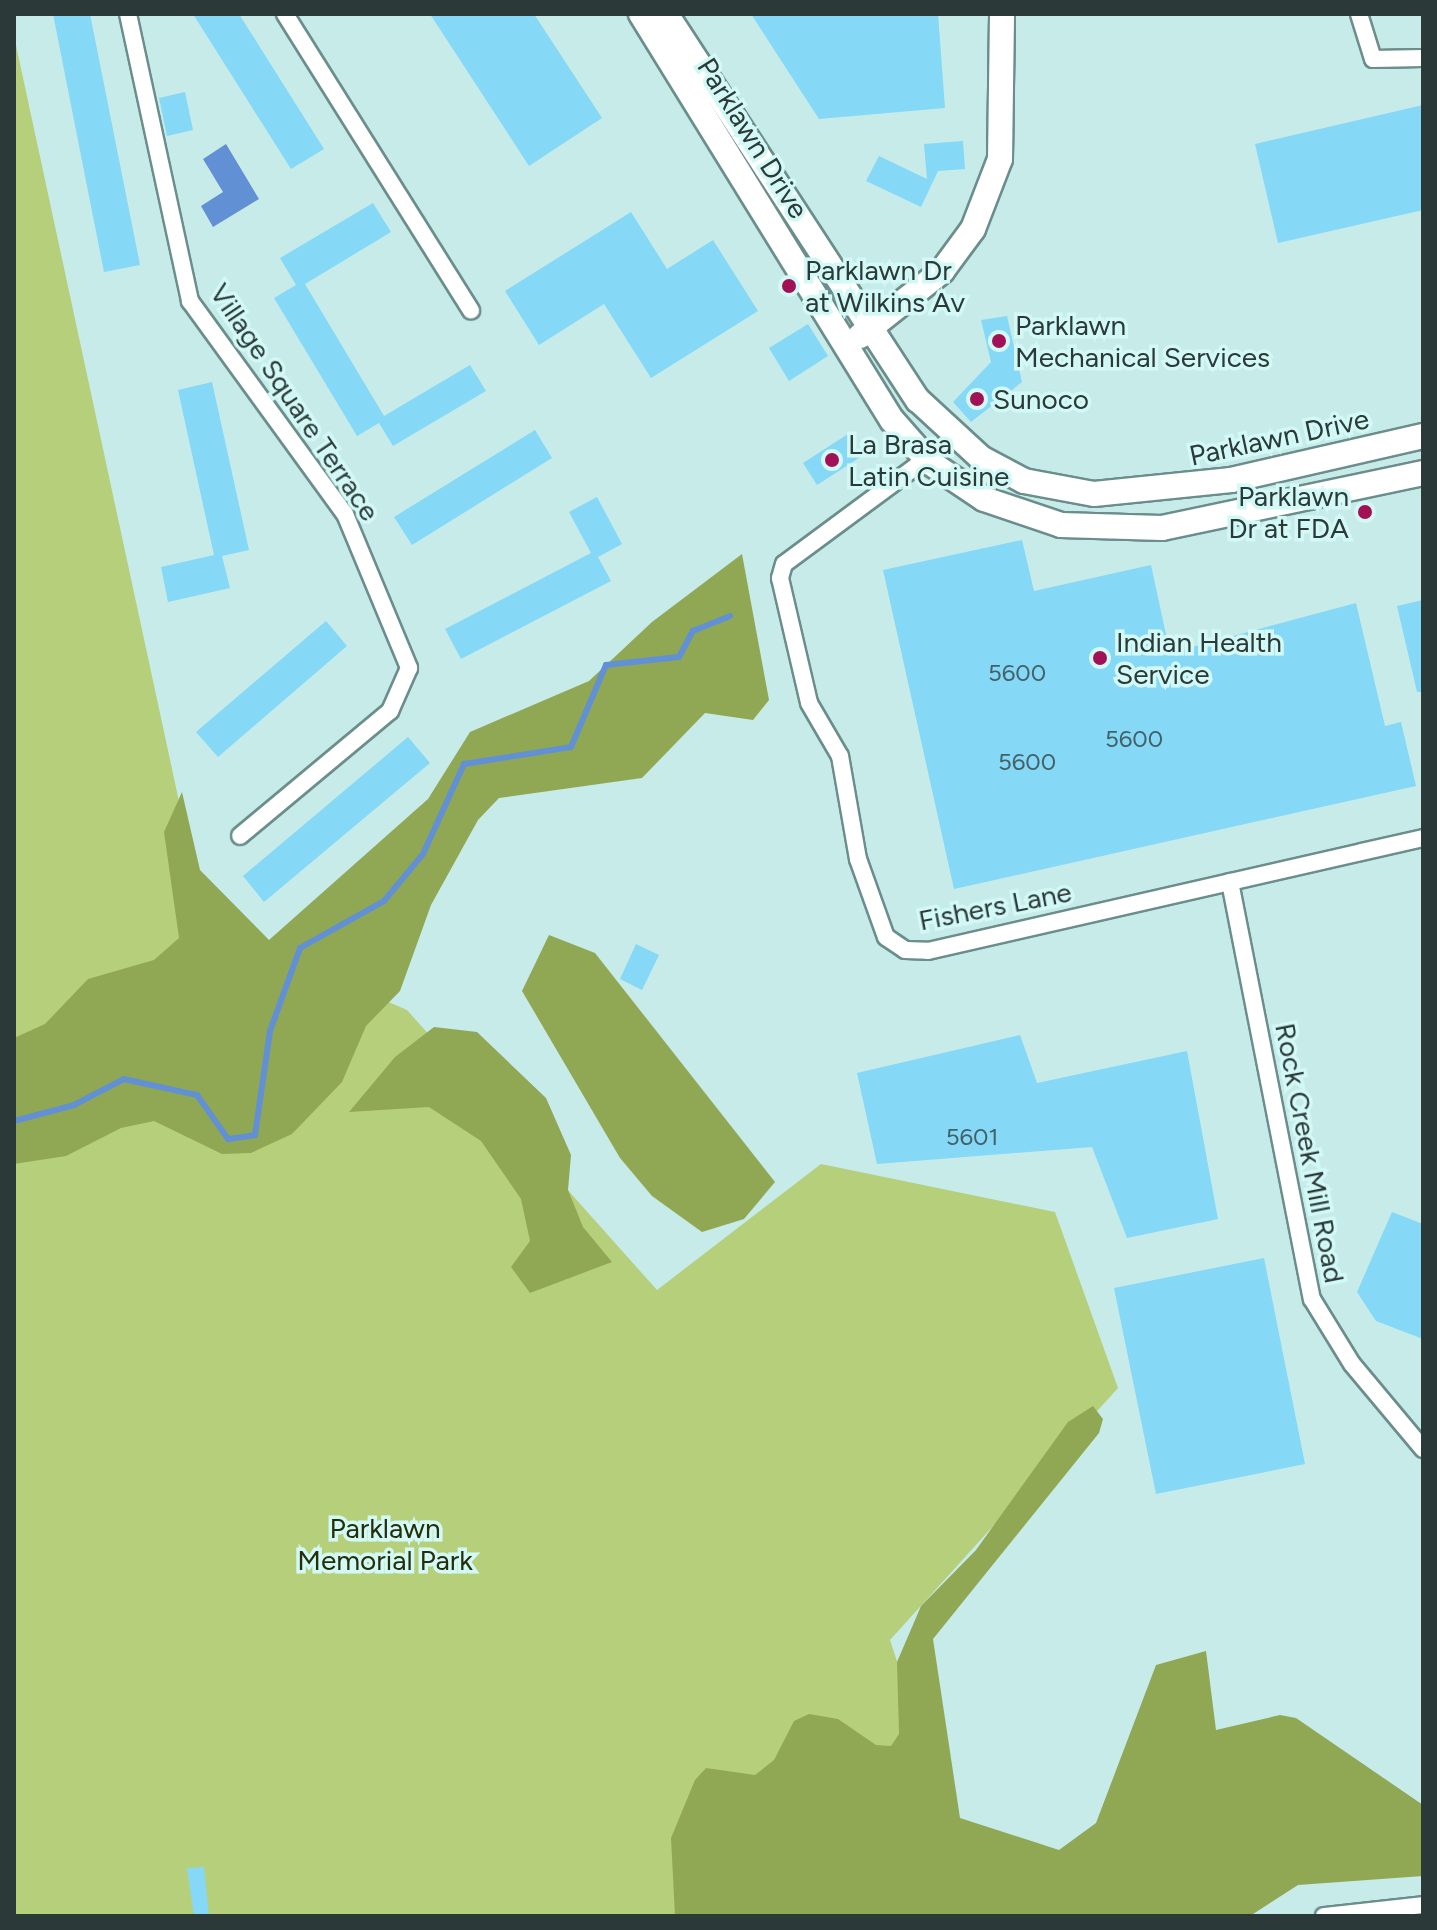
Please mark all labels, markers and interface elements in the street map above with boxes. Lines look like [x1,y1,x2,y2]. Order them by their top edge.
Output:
street label: Parklawn Drive [690,52,816,224]
place label: Parklawn Dr at Wilkins Av [805,253,965,319]
street label: Village Square Terrace [203,277,387,527]
marker: Parklawn Dr at Wilkins Av [780,277,798,295]
place label: Parklawn Mechanical Services [1015,308,1270,374]
marker: Parklawn Mechanical Services [990,332,1008,350]
place label: Sunoco [993,382,1089,416]
marker: Sunoco [968,390,986,408]
street label: Parklawn Drive [1186,402,1372,472]
place label: La Brasa Latin Cuisine [848,427,1009,493]
marker: La Brasa Latin Cuisine [823,451,841,469]
place label: Parklawn Dr at FDA [1228,479,1349,545]
marker: Parklawn Dr at FDA [1356,503,1374,521]
place label: Indian Health Service [1116,625,1282,691]
marker: Indian Health Service [1091,649,1109,667]
house number: 5600 [988,659,1046,687]
house number: 5600 [1105,725,1163,753]
house number: 5600 [998,748,1056,776]
street label: Fishers Lane [916,875,1074,937]
street label: Rock Creek Mill Road [1268,1020,1352,1286]
house number: 5601 [946,1123,998,1151]
park label: Parklawn Memorial Park [297,1511,473,1577]

